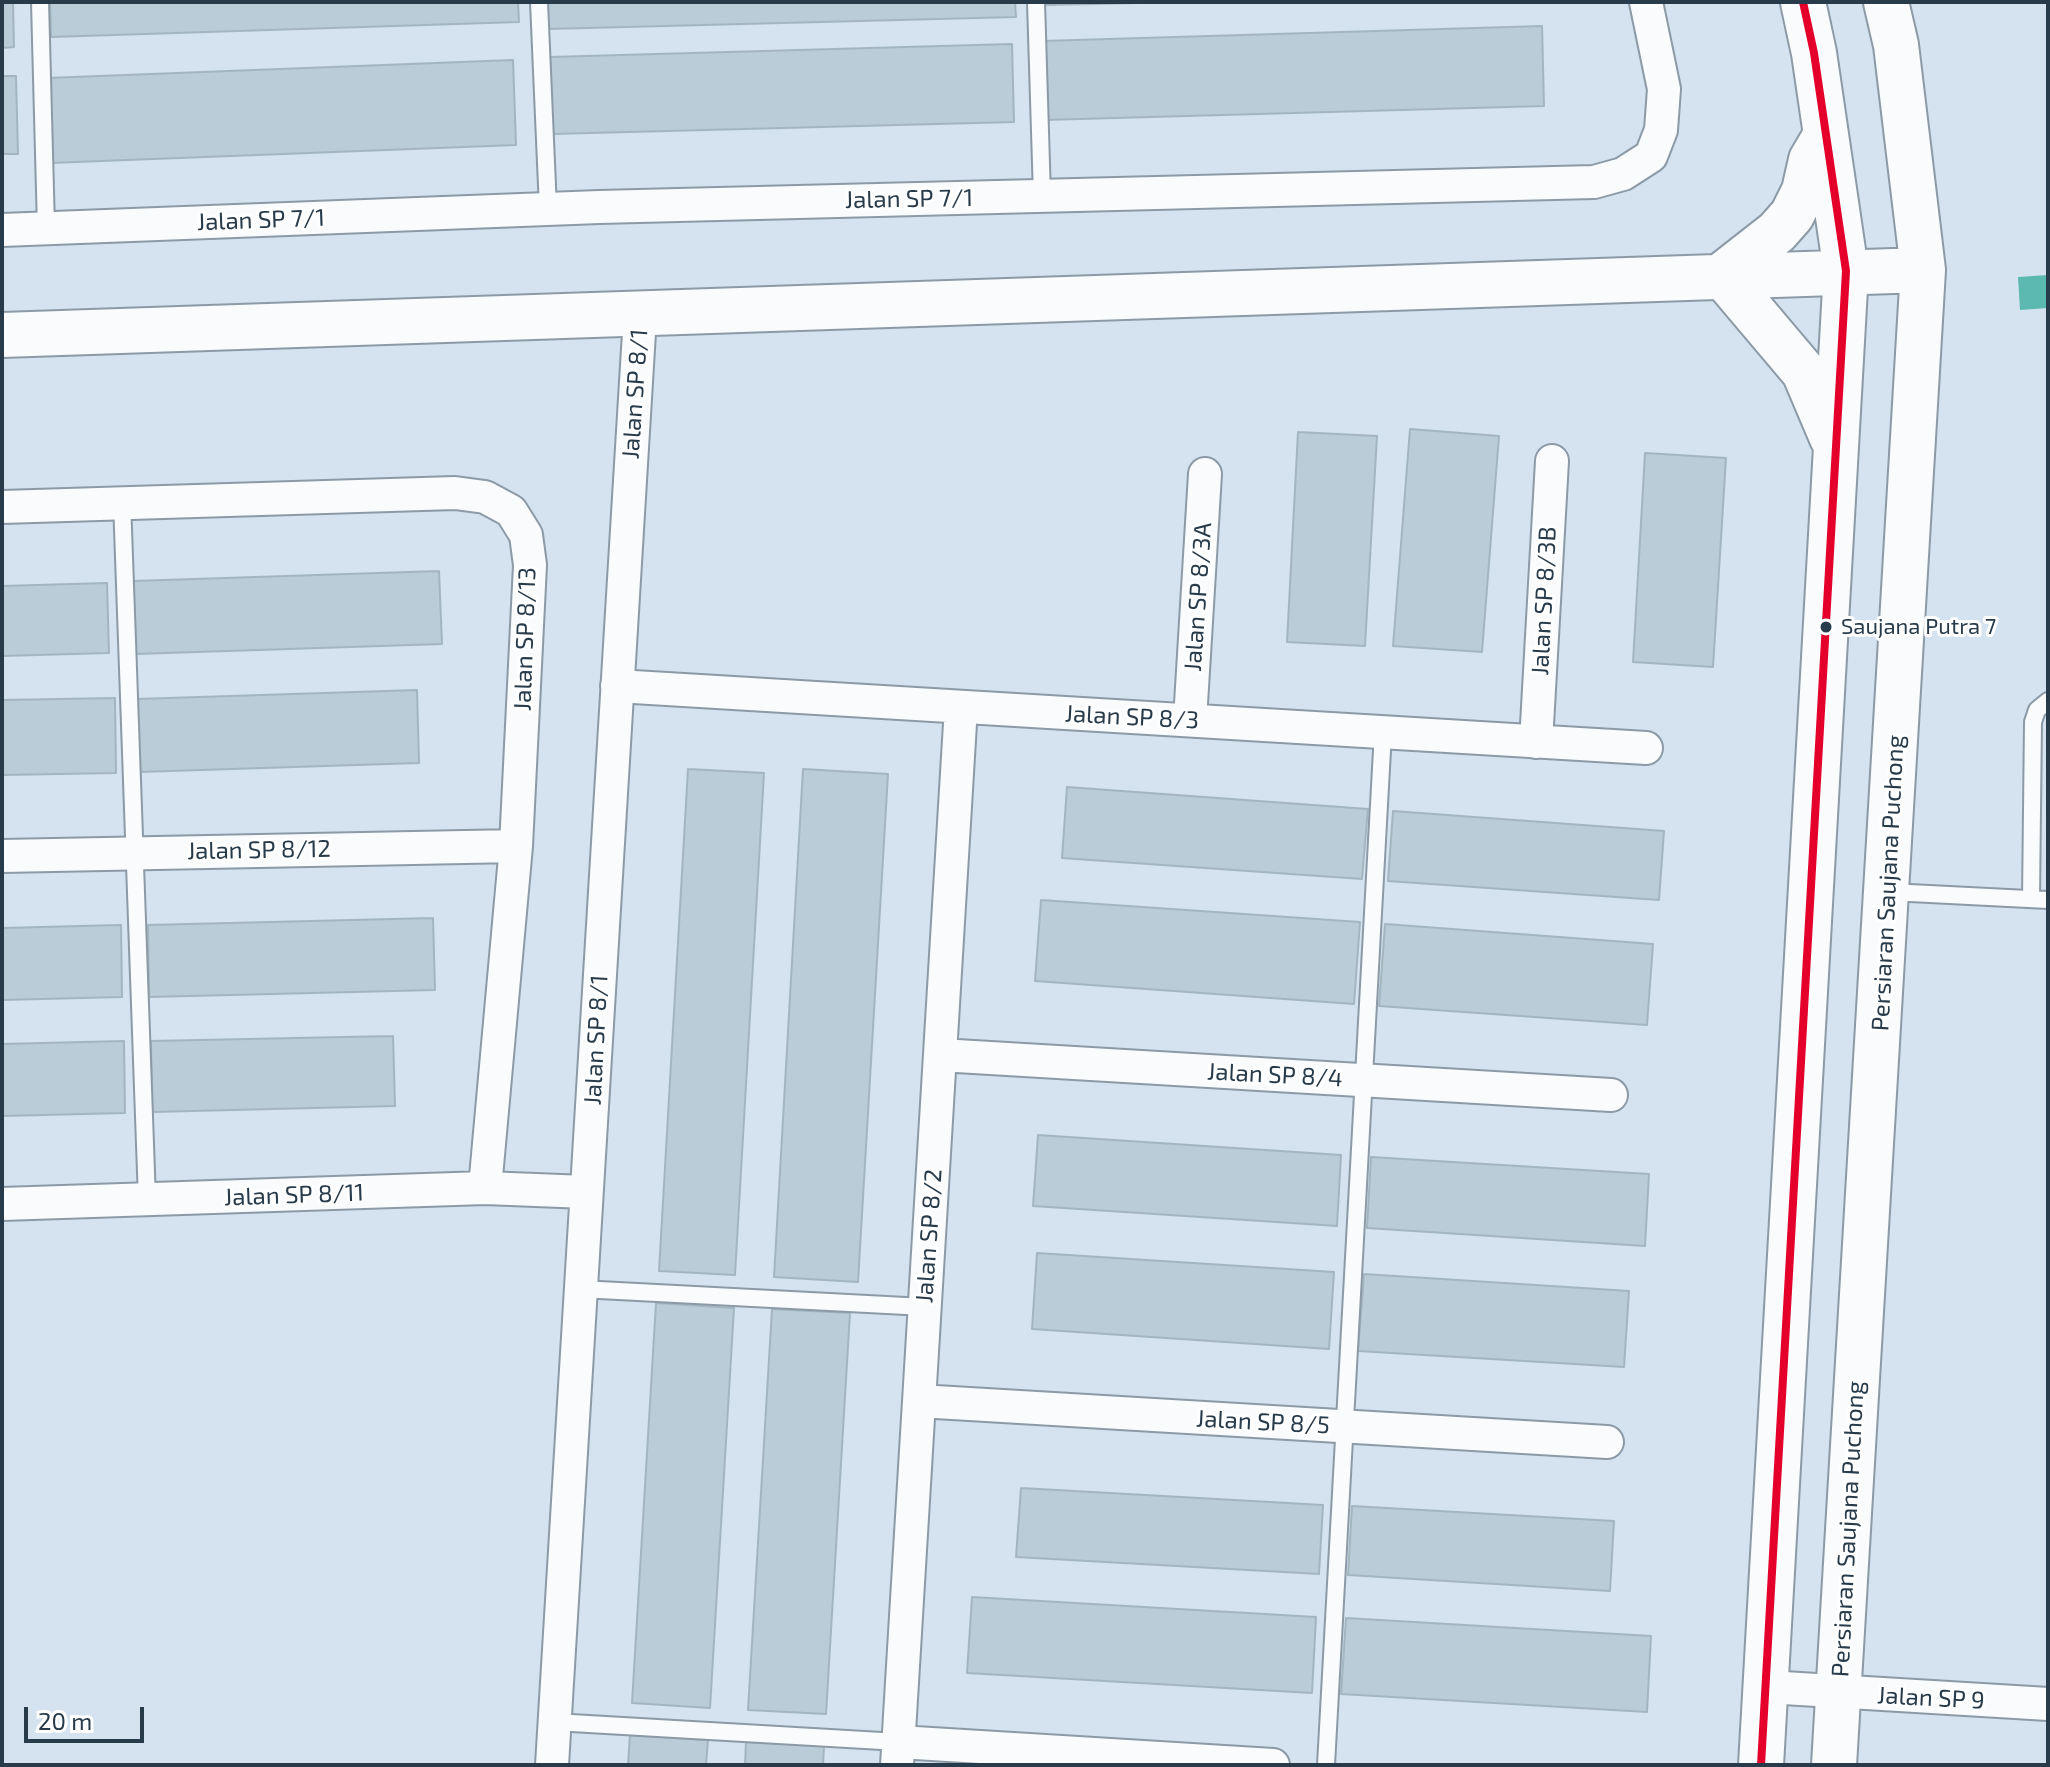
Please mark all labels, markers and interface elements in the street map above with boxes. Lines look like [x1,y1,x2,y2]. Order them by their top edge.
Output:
street label: Jalan SP 7/1 [845,183,973,215]
street label: Jalan SP 7/1 [196,203,326,237]
street label: Jalan SP 8/1 [616,328,654,460]
street label: Jalan SP 8/3A [1178,522,1218,672]
street label: Jalan SP 8/3B [1526,526,1562,676]
street label: Jalan SP 8/13 [508,567,542,711]
place label: Saujana Putra 7 [1841,614,1996,640]
marker: Saujana Putra 7 [1818,619,1834,635]
street label: Jalan SP 8/3 [1064,699,1200,735]
street label: Persiaran Saujana Puchong [1866,734,1910,1032]
street label: Jalan SP 8/12 [187,834,331,866]
street label: Jalan SP 8/1 [578,974,614,1106]
street label: Jalan SP 8/4 [1207,1057,1343,1093]
street label: Jalan SP 8/2 [910,1168,948,1304]
street label: Jalan SP 8/11 [224,1178,364,1212]
street label: Persiaran Saujana Puchong [1826,1380,1870,1678]
street label: Jalan SP 8/5 [1195,1404,1331,1440]
street label: Jalan SP 9 [1877,1681,1985,1715]
scale bar [28,1691,148,1741]
text: 20 m [38,1706,92,1735]

